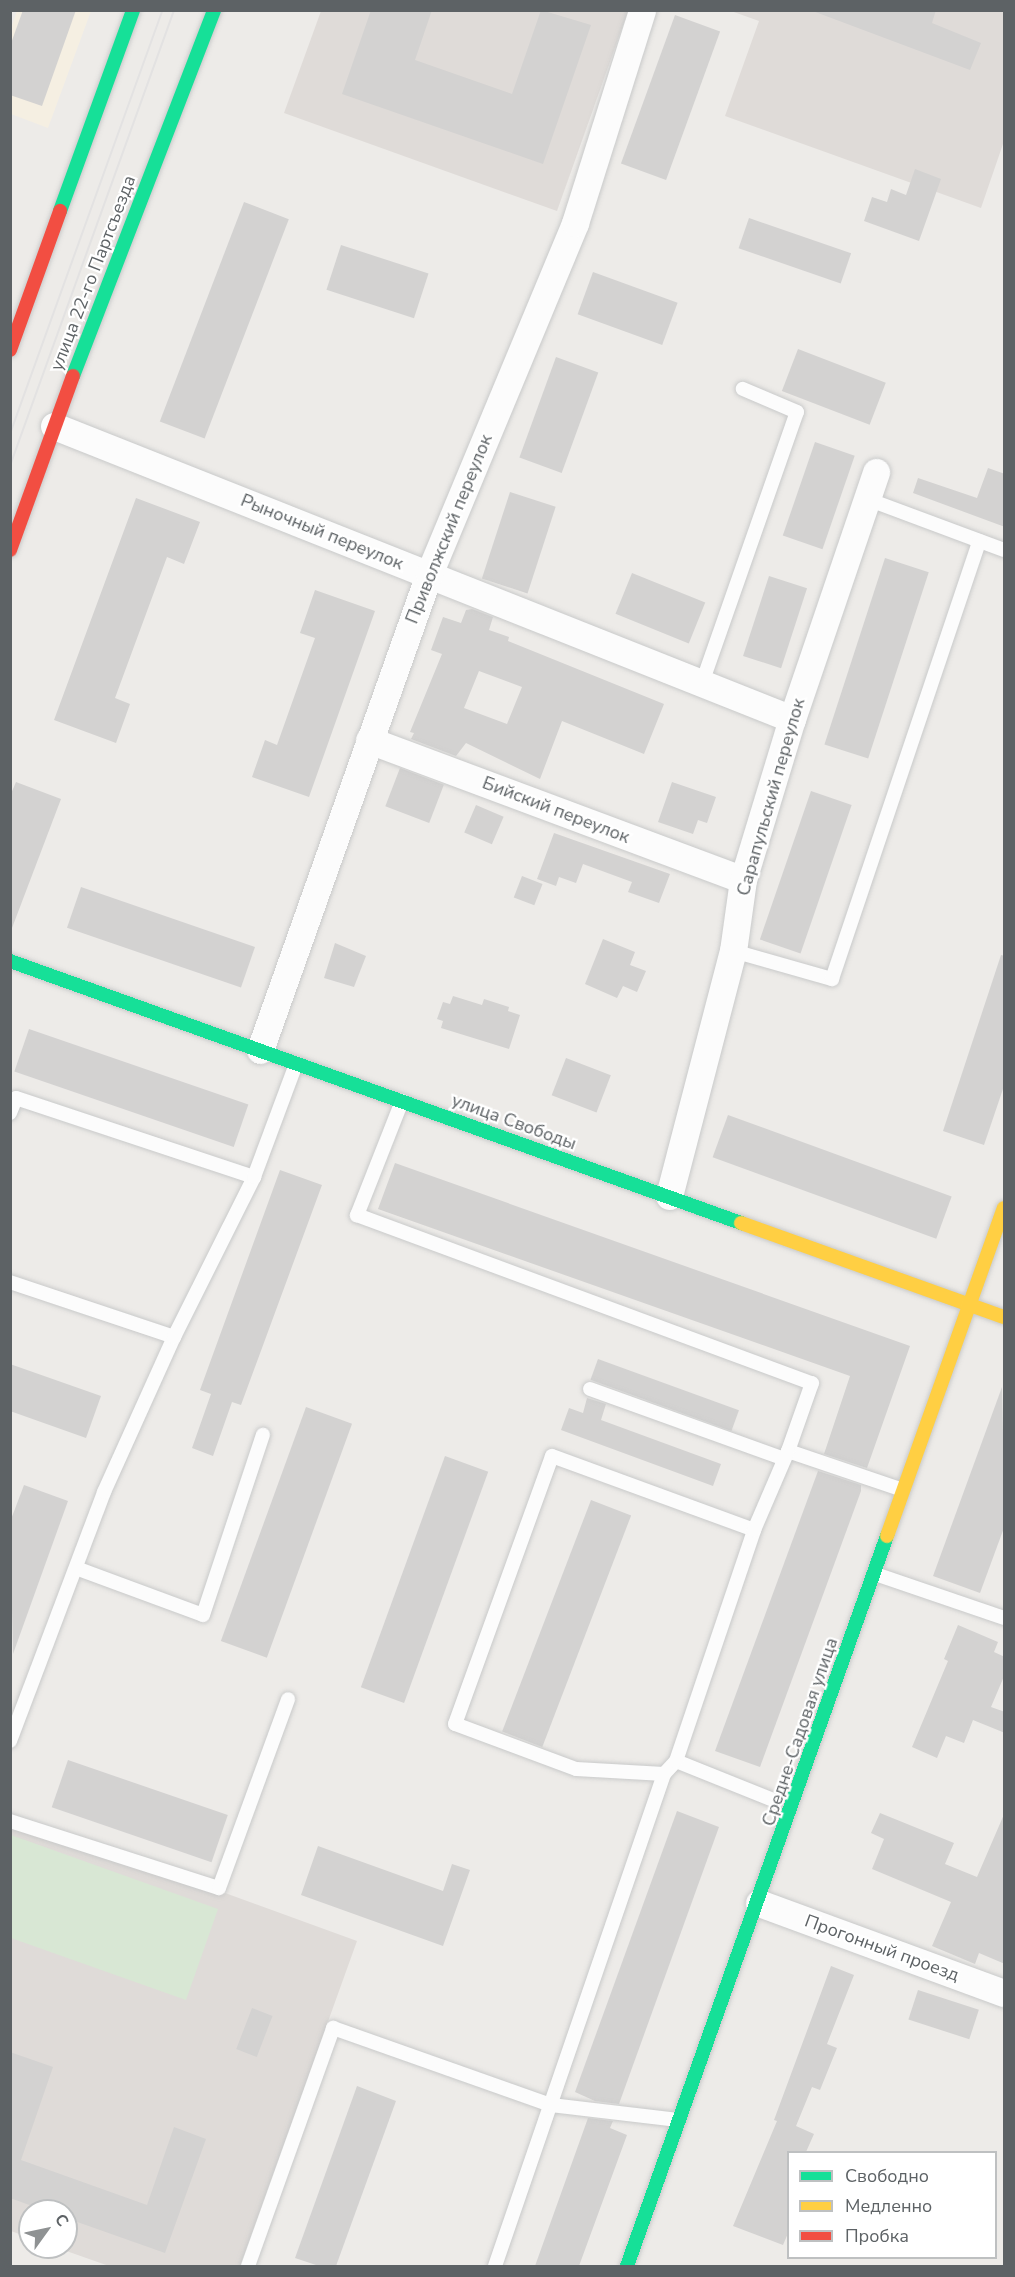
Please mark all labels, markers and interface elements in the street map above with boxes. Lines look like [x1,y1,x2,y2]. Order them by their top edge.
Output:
street label: улица 22-го Партсъезда [46,172,140,374]
street label: Приволжский переулок [401,431,497,627]
street label: Рыночный переулок [238,490,406,574]
street label: Сарапульский переулок [732,696,810,898]
street label: Бийский переулок [479,772,633,848]
street label: улица Свободы [449,1089,579,1155]
street label: Средне-Садовая улица [758,1635,842,1829]
street label: Прогонный проезд [802,1910,962,1986]
legend [787,2151,997,2259]
text: Свободно [845,2164,929,2188]
text: Медленно [845,2194,932,2218]
north arrow [18,2199,78,2259]
text: С [49,2210,74,2231]
text: Пробка [845,2224,909,2248]

